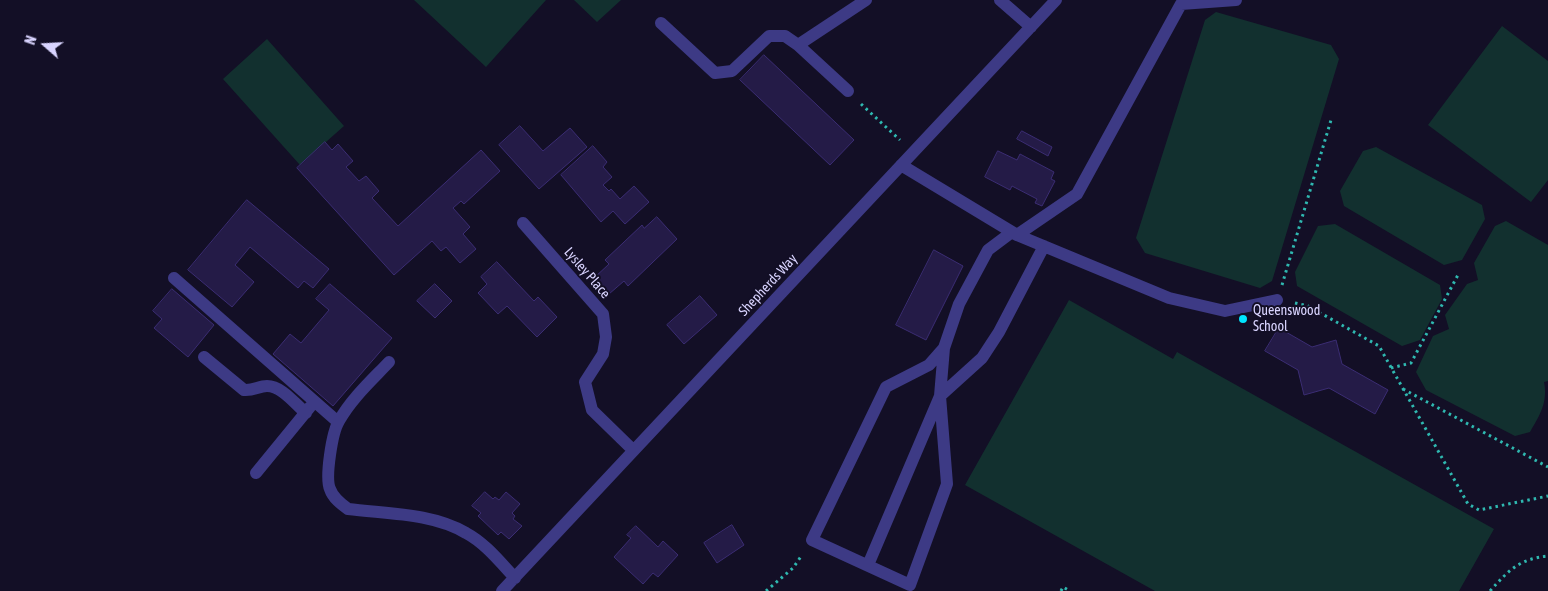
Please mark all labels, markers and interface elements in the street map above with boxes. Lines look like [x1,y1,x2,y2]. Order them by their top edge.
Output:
north arrow [20,20,70,70]
text: N [22,34,40,47]
street label: Lysley Place [560,244,614,302]
street label: Shepherds Way [735,251,801,319]
place label: Queenswood School [1253,303,1320,336]
marker: Queenswood School [1237,313,1249,325]

